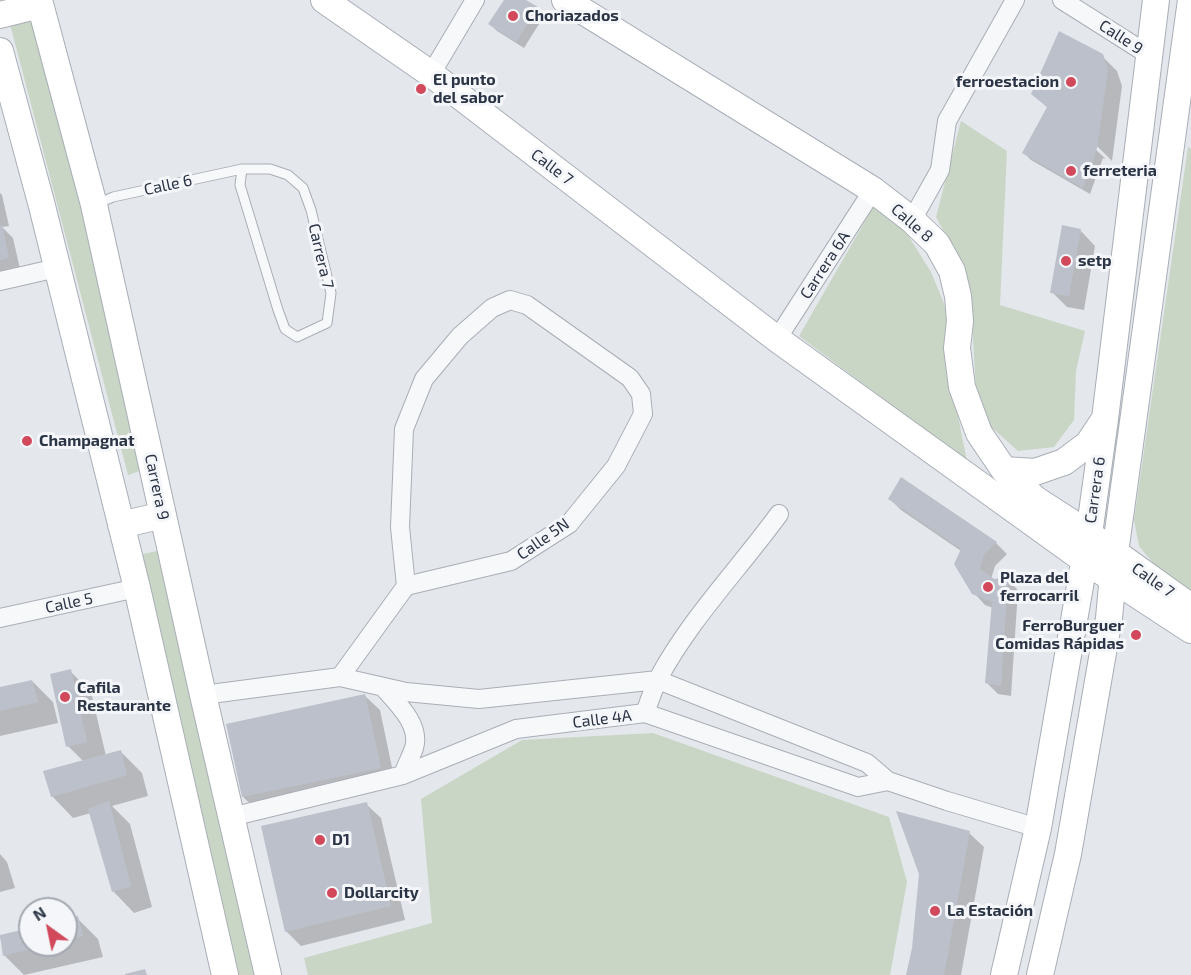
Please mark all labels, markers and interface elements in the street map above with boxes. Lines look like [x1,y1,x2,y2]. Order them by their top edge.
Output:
place label: Choriazados [525,6,619,26]
marker: Choriazados [506,9,520,23]
street label: Calle 9 [1095,16,1147,58]
place label: El punto del sabor [433,70,504,108]
place label: ferroestacion [956,72,1059,92]
marker: ferroestacion [1064,75,1078,89]
marker: El punto del sabor [414,82,428,96]
street label: Calle 7 [527,145,577,189]
place label: ferreteria [1083,161,1157,181]
marker: ferreteria [1064,164,1078,178]
street label: Calle 6 [142,171,194,199]
street label: Calle 8 [887,200,937,246]
street label: Carrera 7 [304,222,338,290]
street label: Carrera 6A [796,227,854,303]
place label: setp [1078,251,1112,271]
marker: setp [1059,254,1073,268]
place label: Champagnat [39,431,135,451]
marker: Champagnat [20,434,34,448]
street label: Carrera 9 [141,452,173,522]
street label: Carrera 6 [1081,455,1109,525]
street label: Calle 5N [513,514,573,564]
street label: Calle 7 [1128,558,1178,602]
place label: Plaza del ferrocarril [1000,568,1079,606]
marker: Plaza del ferrocarril [981,580,995,594]
street label: Calle 5 [43,589,95,617]
place label: FerroBurguer Comidas Rápidas [995,616,1124,654]
marker: FerroBurguer Comidas Rápidas [1129,628,1143,642]
place label: Cafila Restaurante [77,678,171,716]
marker: Cafila Restaurante [58,690,72,704]
street label: Calle 4A [571,706,633,732]
place label: D1 [332,830,350,850]
marker: D1 [313,833,327,847]
place label: Dollarcity [344,883,419,903]
marker: Dollarcity [325,886,339,900]
north arrow [18,897,78,957]
place label: La Estación [947,901,1033,921]
text: N [29,902,49,924]
marker: La Estación [928,904,942,918]

